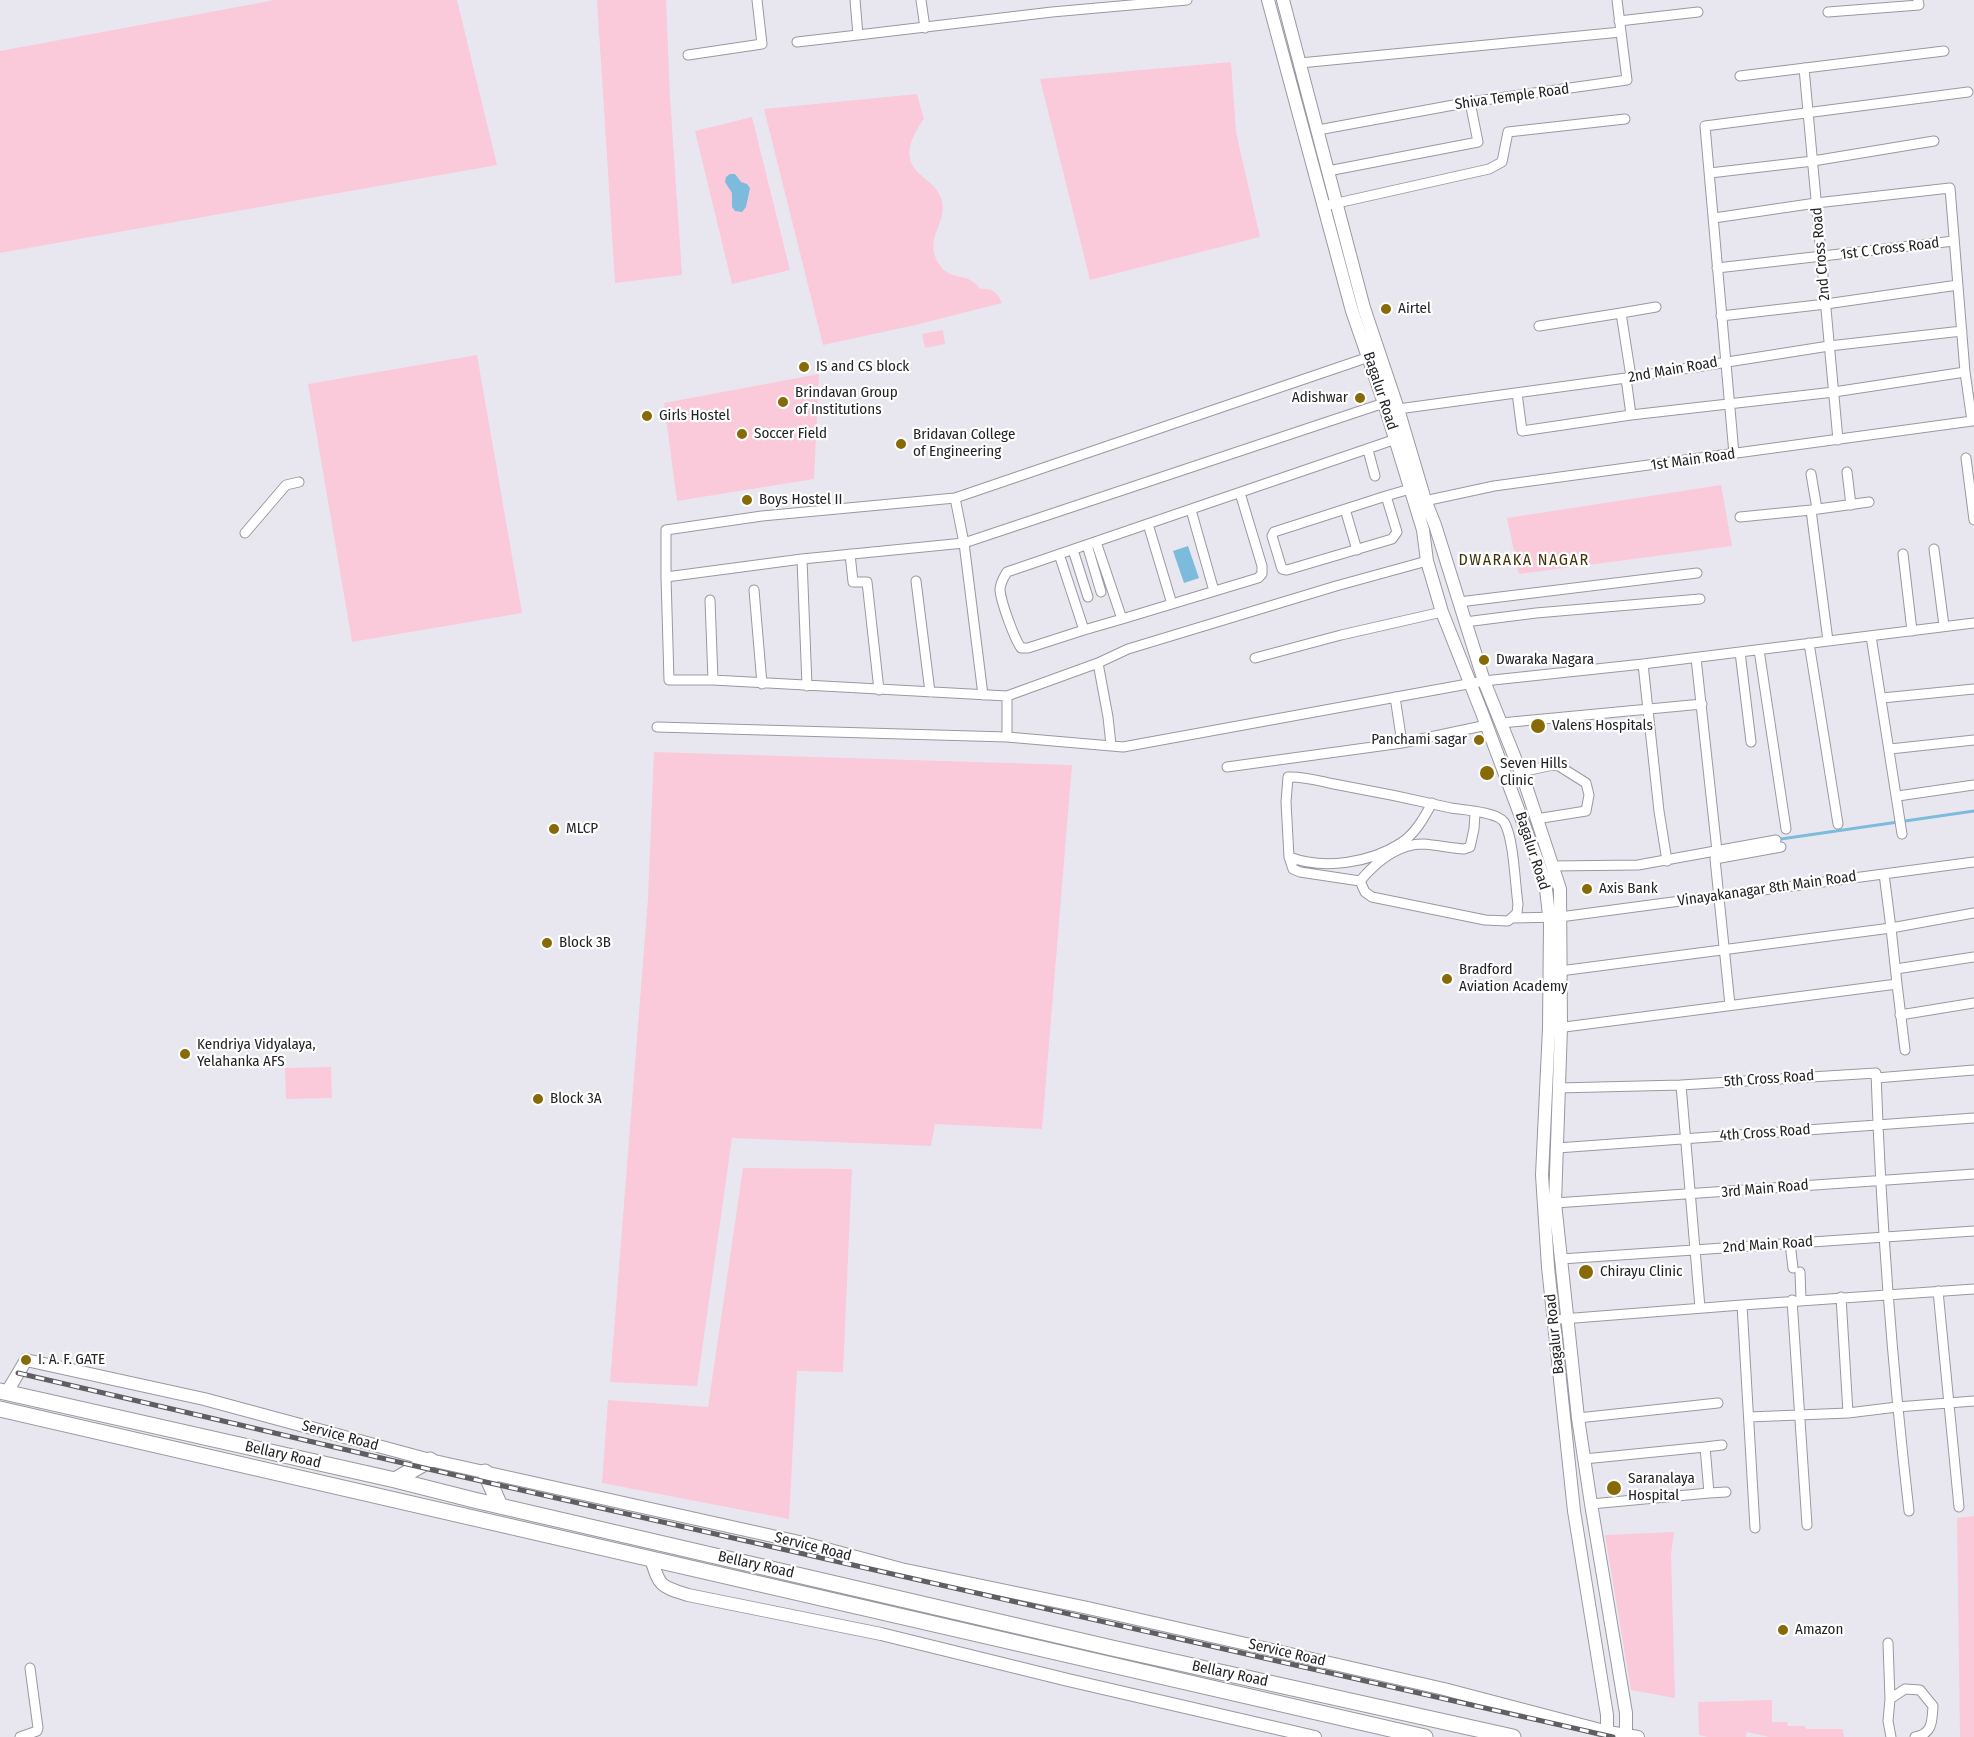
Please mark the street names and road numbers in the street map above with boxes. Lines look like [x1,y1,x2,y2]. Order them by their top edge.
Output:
street label: Shiva Temple Road [1454,80,1570,114]
street label: 2nd Cross Road [1808,207,1834,301]
street label: 1st C Cross Road [1840,234,1940,264]
street label: Bagalur Road [1359,350,1401,432]
street label: 2nd Main Road [1627,353,1719,387]
street label: 1st Main Road [1650,445,1736,475]
street label: Bagalur Road [1511,810,1553,892]
street label: Vinayakanagar 8th Main Road [1676,868,1858,910]
street label: 5th Cross Road [1723,1067,1815,1091]
street label: 4th Cross Road [1719,1121,1811,1145]
street label: 3rd Main Road [1721,1176,1809,1202]
street label: 2nd Main Road [1722,1233,1814,1257]
street label: Bagalur Road [1542,1293,1568,1375]
street label: Service Road [300,1417,380,1455]
street label: Bellary Road [243,1438,323,1472]
street label: Service Road [773,1529,853,1565]
street label: Bellary Road [716,1548,796,1582]
street label: Service Road [1247,1635,1327,1671]
street label: Bellary Road [1190,1657,1270,1691]

